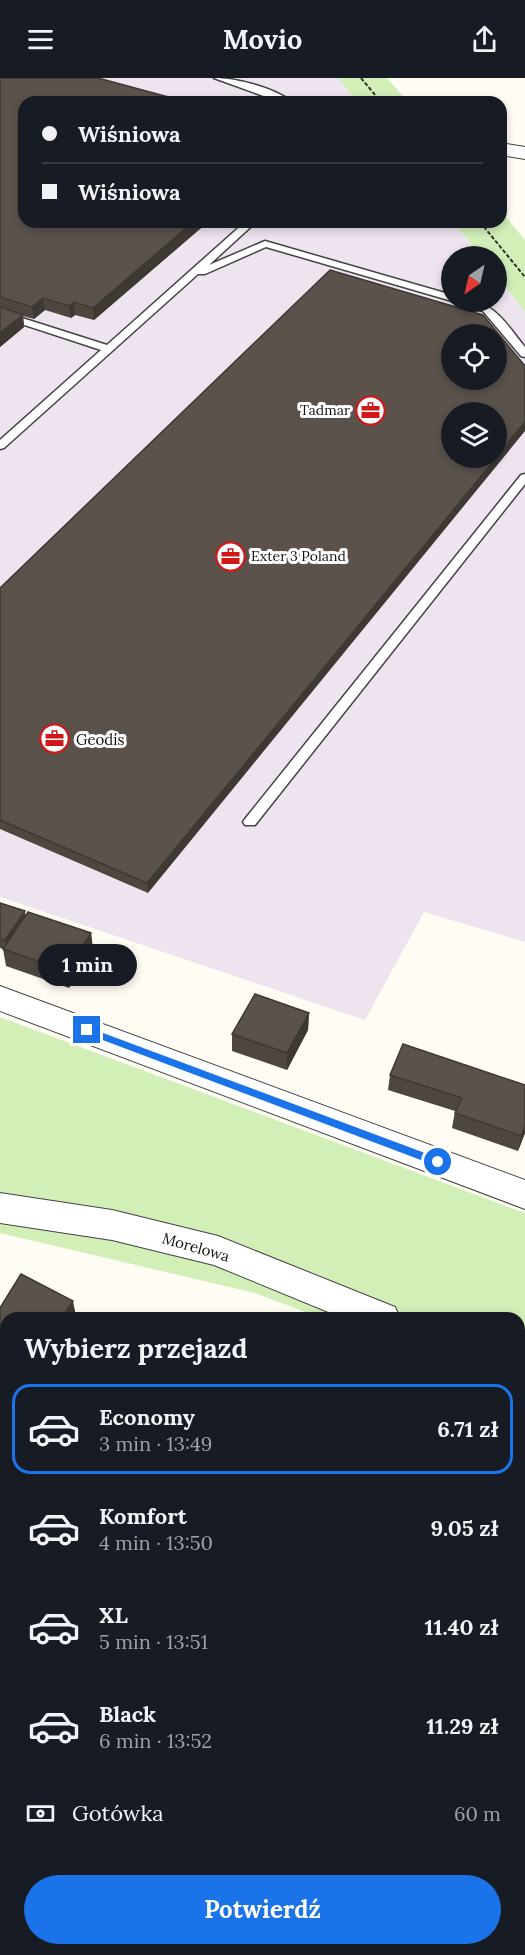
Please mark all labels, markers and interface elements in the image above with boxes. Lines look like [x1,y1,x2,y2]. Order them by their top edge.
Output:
text: Movio [223,22,302,56]
icon: menu [24,23,57,56]
icon: share [468,23,501,56]
text: Wiśniowa [78,120,180,148]
text: Wiśniowa [78,178,180,206]
north arrow [441,246,507,312]
map controls [441,246,507,468]
button: locate [441,324,507,390]
office icon: Tadmar [355,394,387,426]
place label: Tadmar [300,401,350,419]
button: layers [441,402,507,468]
office icon: Exter 3 Poland [214,540,246,572]
place label: Exter 3 Poland [251,547,346,565]
office icon: Geodis [39,723,71,755]
place label: Geodis [76,730,124,749]
callout: 1 min [38,943,136,985]
text: 1 min [62,952,113,977]
route end [73,1016,100,1043]
route start [424,1148,451,1175]
street label: Morelowa [160,1228,232,1266]
text: Wybierz przejazd [24,1331,248,1365]
icon: car [27,1402,81,1456]
text: Economy [99,1403,195,1431]
text: 6.71 zł [437,1415,498,1443]
text: 3 min · 13:49 [99,1431,212,1456]
icon: car [27,1501,81,1555]
text: Komfort [99,1502,187,1530]
text: 9.05 zł [431,1514,498,1542]
text: 4 min · 13:50 [99,1530,213,1555]
icon: car [27,1600,81,1654]
text: XL [99,1601,128,1629]
text: 11.40 zł [425,1613,498,1641]
text: 5 min · 13:51 [99,1629,208,1654]
icon: car [27,1699,81,1753]
text: Black [99,1700,156,1728]
text: 11.29 zł [426,1712,498,1740]
text: 6 min · 13:52 [99,1728,212,1753]
icon: cash [24,1797,57,1830]
text: Gotówka [72,1799,164,1827]
text: 60 m [454,1801,501,1826]
button: Potwierdź [24,1875,501,1944]

